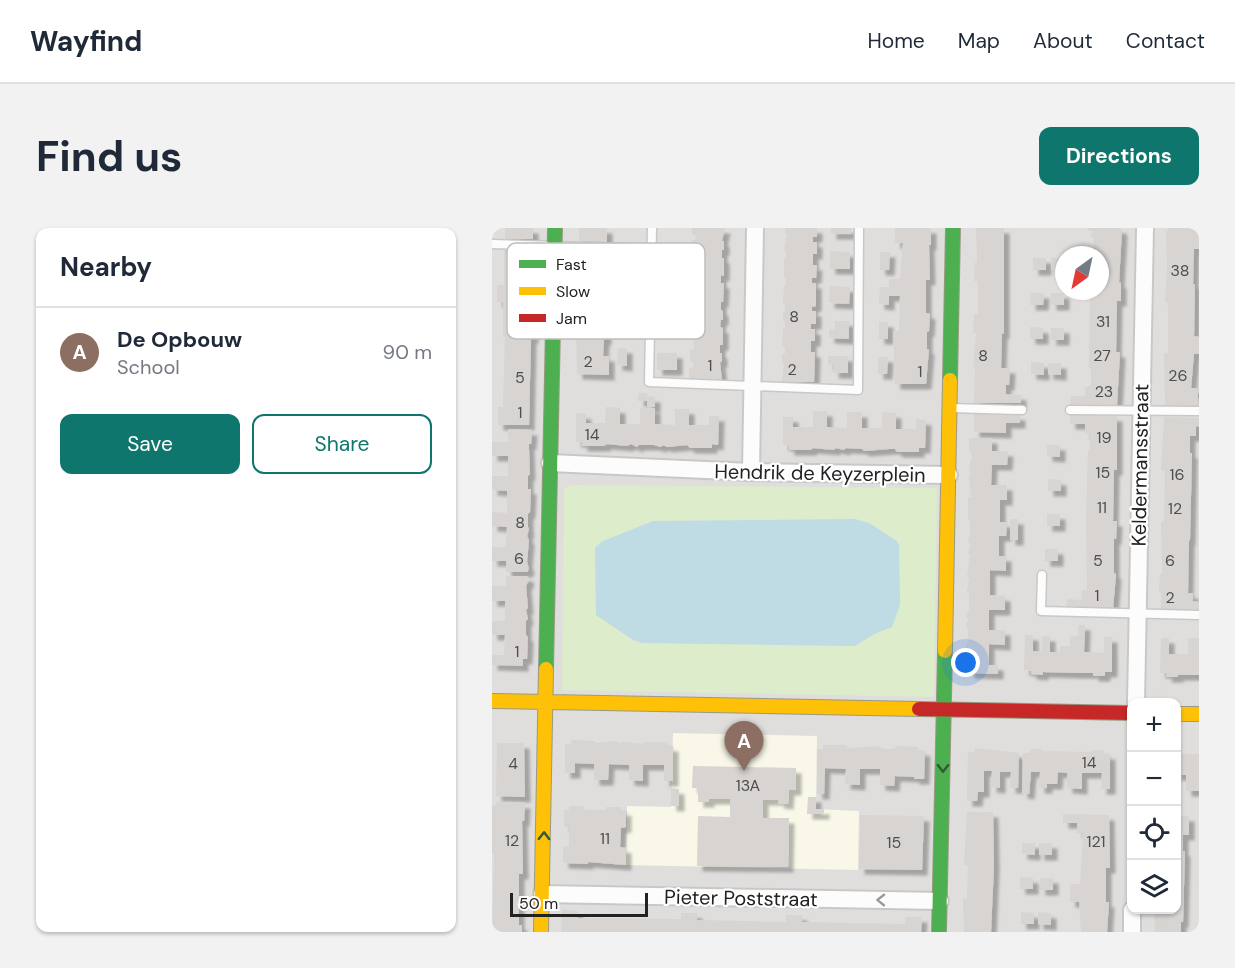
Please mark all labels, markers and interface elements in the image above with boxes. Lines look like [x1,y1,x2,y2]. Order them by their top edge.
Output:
text: Wayfind [30,23,142,60]
text: Home [867,27,925,55]
text: Map [958,27,1000,55]
text: About [1033,27,1093,55]
text: Contact [1126,27,1205,55]
button: Directions [1039,127,1199,185]
text: Find us [36,129,182,184]
legend [507,243,705,339]
north arrow [1055,246,1109,300]
text: Nearby [60,250,152,284]
text: Fast [556,254,587,275]
house number: 38 [1170,260,1190,281]
text: Slow [556,281,590,302]
house number: 8 [789,306,799,327]
text: Jam [556,308,587,329]
house number: 31 [1096,311,1110,332]
text: De Opbouw [117,325,242,354]
text: A [72,339,87,365]
text: 90 m [383,339,432,365]
house number: 8 [978,345,988,366]
house number: 27 [1093,345,1111,366]
house number: 2 [583,351,593,372]
text: School [117,354,180,380]
house number: 1 [708,355,713,376]
house number: 2 [787,359,797,380]
house number: 1 [918,361,923,382]
house number: 26 [1168,365,1188,386]
house number: 5 [515,367,525,388]
house number: 23 [1095,381,1113,402]
street label: Keldermansstraat [1126,383,1154,546]
house number: 1 [518,402,523,423]
button: Save [60,414,240,474]
button: Share [252,414,432,474]
house number: 14 [585,424,600,445]
house number: 19 [1096,427,1112,448]
street label: Hendrik de Keyzerplein [714,458,926,488]
house number: 15 [1096,462,1110,483]
house number: 16 [1169,464,1185,485]
house number: 11 [1097,497,1107,518]
house number: 12 [1168,498,1182,519]
house number: 8 [515,512,525,533]
house number: 6 [514,548,524,569]
house number: 5 [1093,550,1103,571]
house number: 6 [1165,550,1175,571]
house number: 1 [1095,585,1100,606]
house number: 2 [1165,587,1175,608]
house number: 1 [515,641,520,662]
your location [951,648,980,677]
map controls [1127,698,1181,914]
button: + [1127,698,1181,752]
pin: A [724,722,764,771]
house number: 14 [1082,752,1097,773]
button: − [1127,752,1181,806]
house number: 4 [508,753,518,774]
one-way arrow [937,764,949,773]
house number: 13A [736,775,761,796]
button: locate [1127,806,1181,860]
house number: 11 [600,828,610,849]
house number: 12 [505,830,519,851]
one-way arrow [537,831,550,840]
house number: 121 [1086,831,1106,852]
house number: 15 [887,832,901,853]
button: layers [1127,860,1181,914]
street label: Pieter Poststraat [664,884,818,912]
scale bar [510,890,648,918]
text: 50 m [519,893,558,914]
one-way arrow [877,894,886,906]

